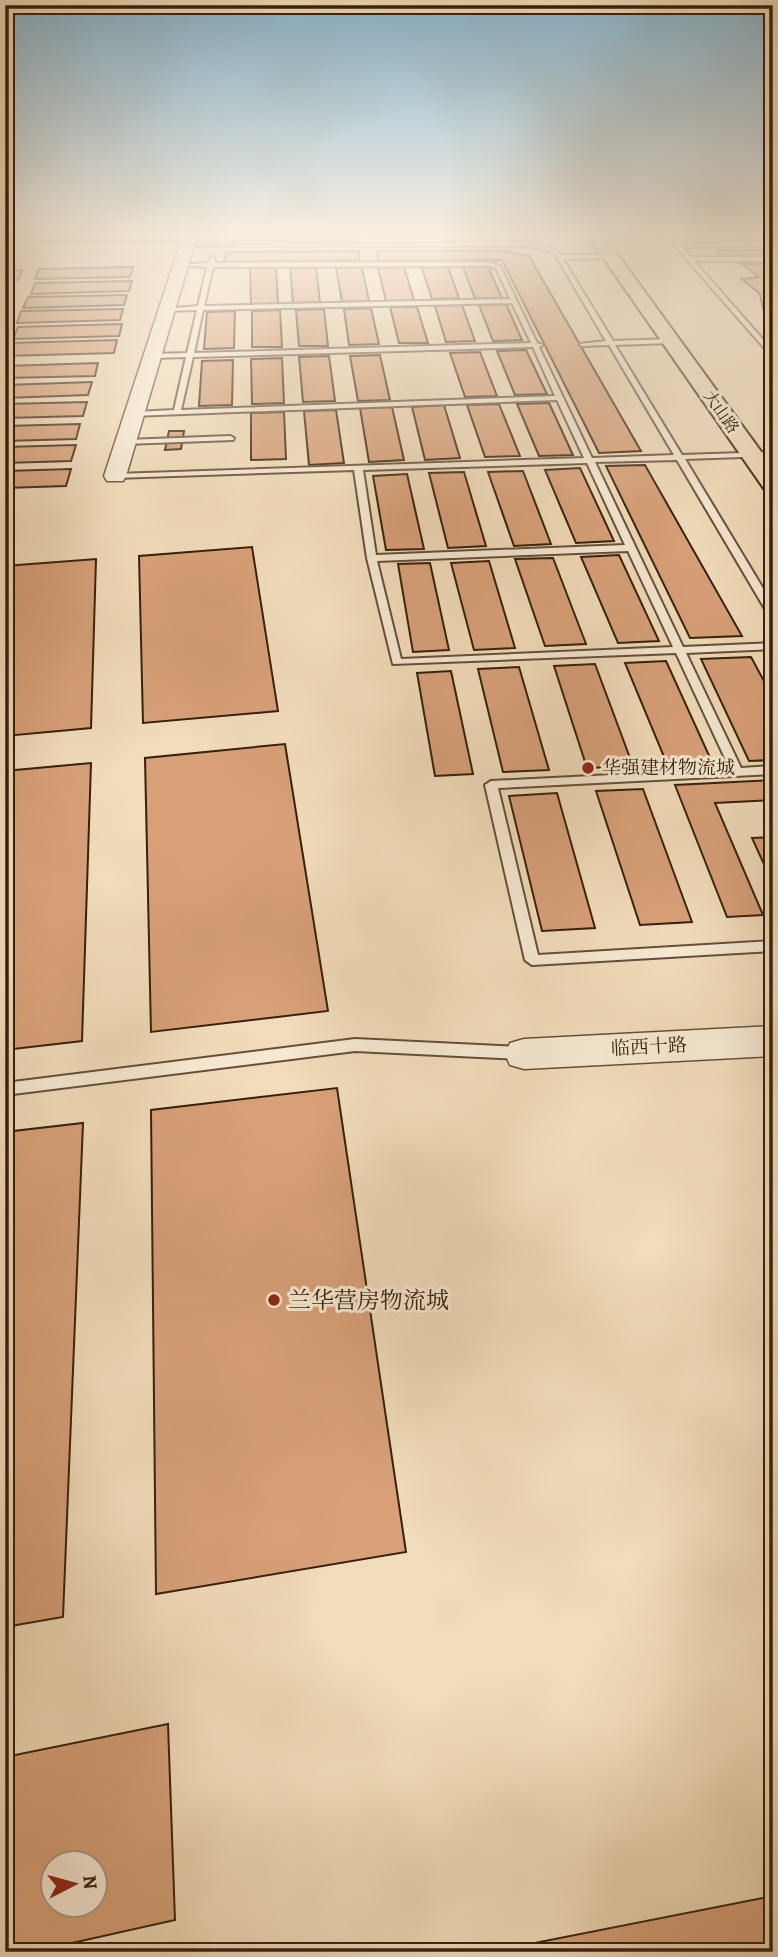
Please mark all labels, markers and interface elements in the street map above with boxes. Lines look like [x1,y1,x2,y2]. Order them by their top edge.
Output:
street label: 大山路 [698,386,744,438]
place label: 华强建材物流城 [602,755,735,781]
marker: 华强建材物流城 [580,760,596,776]
street label: 临西十路 [610,1032,688,1062]
place label: 兰华营房物流城 [288,1285,449,1316]
marker: 兰华营房物流城 [266,1292,282,1308]
north arrow [38,1848,108,1918]
text: N [76,1874,104,1891]

